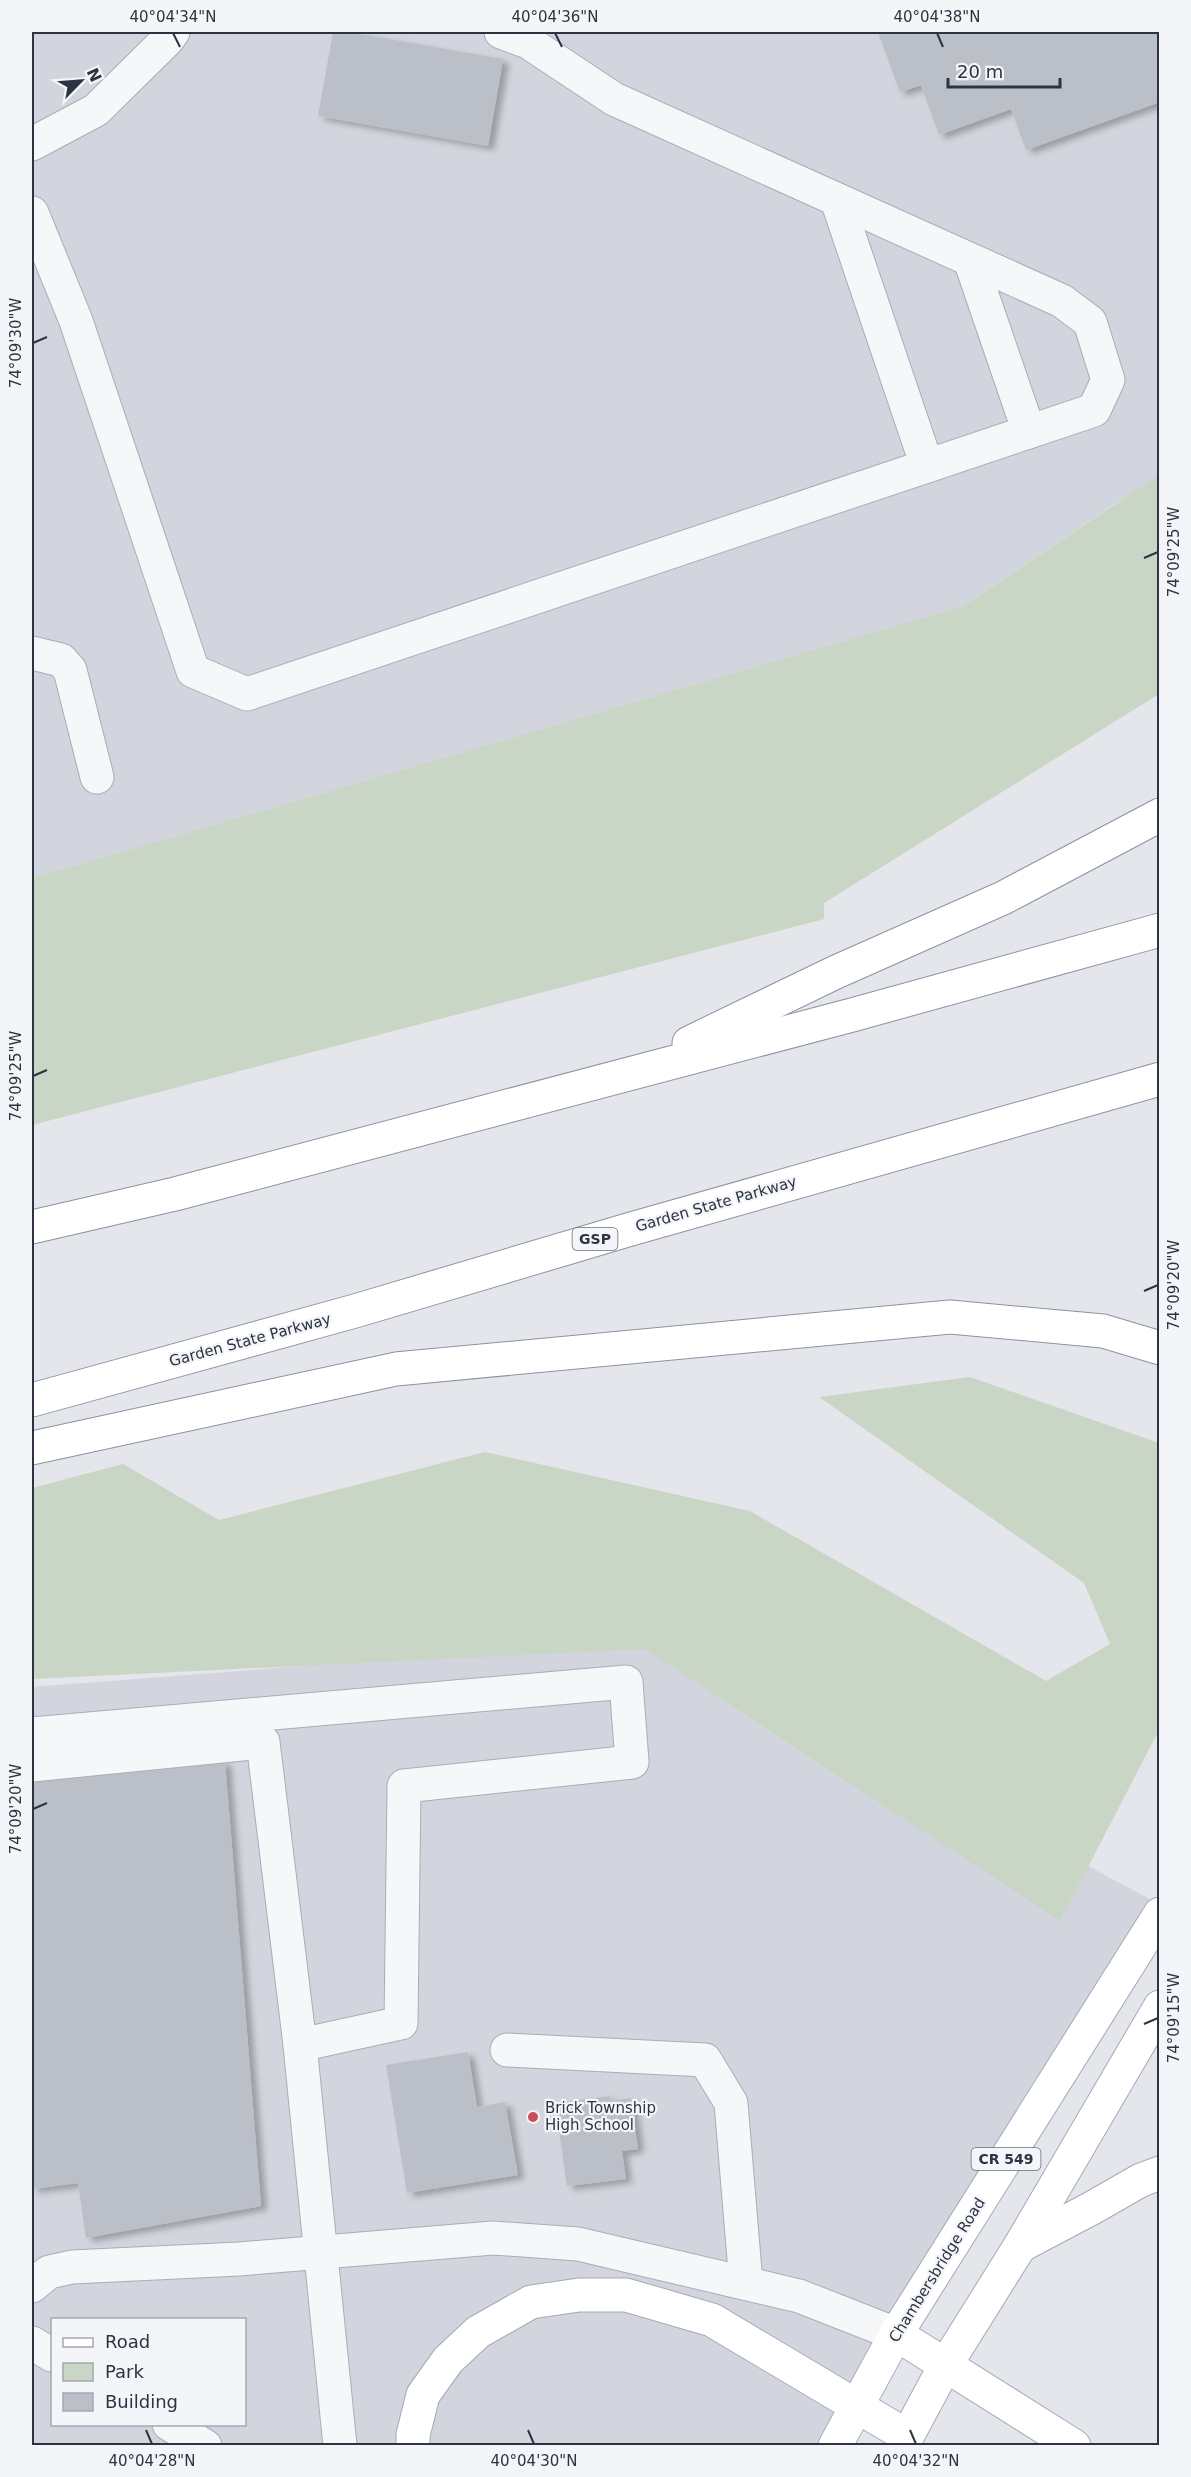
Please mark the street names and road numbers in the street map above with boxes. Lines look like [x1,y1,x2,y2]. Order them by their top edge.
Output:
street label: Garden State Parkway [633,1172,799,1236]
road number: GSP [572,1228,618,1250]
street label: Garden State Parkway [167,1310,333,1370]
road number: CR 549 [972,2148,1040,2170]
street label: Chambersbridge Road [885,2194,989,2346]

